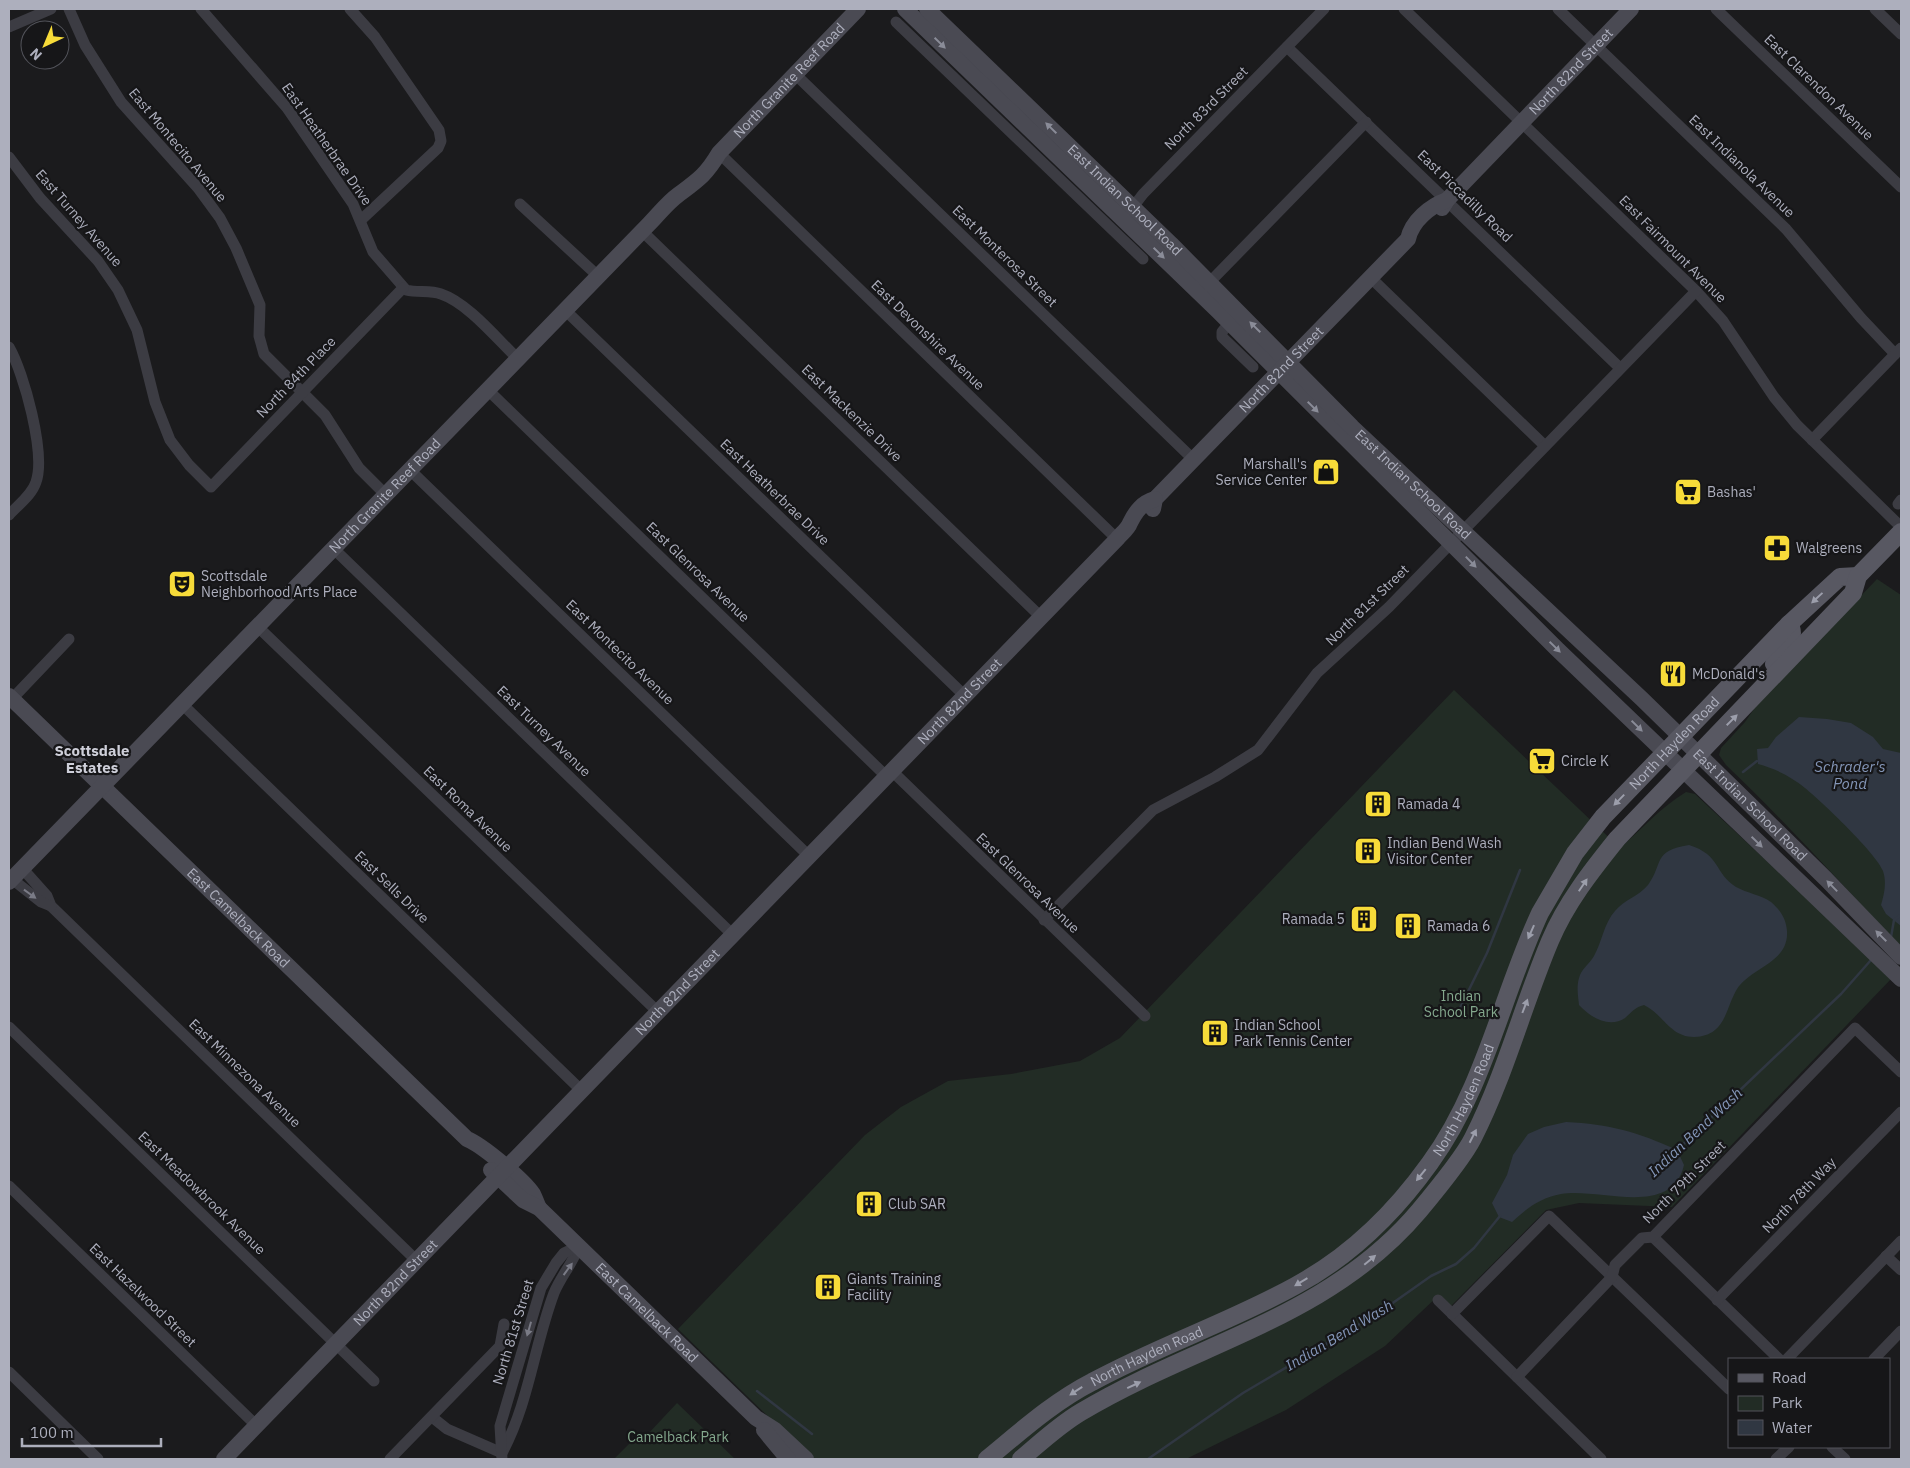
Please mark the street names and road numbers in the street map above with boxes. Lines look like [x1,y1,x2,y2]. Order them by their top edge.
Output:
street label: North Granite Reef Road [729,19,849,142]
street label: North 82nd Street [1525,24,1617,119]
street label: East Clarendon Avenue [1761,30,1878,144]
street label: North 83rd Street [1160,62,1252,154]
street label: East Heatherbrae Drive [278,79,376,209]
street label: East Montecito Avenue [125,84,231,206]
street label: East Indianola Avenue [1685,111,1799,221]
street label: East Indian School Road [1064,140,1186,259]
street label: East Piccadilly Road [1414,146,1516,246]
street label: East Turney Avenue [32,165,127,271]
street label: East Fairmount Avenue [1615,191,1731,307]
street label: East Monterosa Street [949,201,1061,311]
street label: East Devonshire Avenue [867,276,989,394]
street label: North 82nd Street [1235,322,1327,416]
street label: North 84th Place [253,332,340,422]
street label: East Mackenzie Drive [798,360,906,466]
street label: East Indian School Road [1351,426,1475,543]
street label: North Granite Reef Road [325,435,445,557]
street label: East Heatherbrae Drive [716,435,834,549]
street label: East Glenrosa Avenue [642,518,754,626]
street label: North 81st Street [1321,561,1413,649]
street label: East Montecito Avenue [562,596,678,709]
street label: North 82nd Street [913,654,1006,748]
street label: East Turney Avenue [493,682,595,781]
street label: North Hayden Road [1625,693,1723,793]
street label: East Indian School Road [1689,745,1811,865]
street label: East Roma Avenue [420,762,517,856]
street label: East Glenrosa Avenue [972,829,1084,937]
street label: East Sells Drive [351,847,433,927]
street label: East Camelback Road [183,864,293,972]
street label: North 82nd Street [631,945,724,1039]
street label: East Minnezona Avenue [185,1015,305,1131]
street label: North Hayden Road [1429,1041,1498,1159]
street label: East Meadowbrook Avenue [135,1127,270,1259]
street label: North 79th Street [1639,1137,1729,1227]
street label: North 78th Way [1758,1153,1840,1237]
street label: North 82nd Street [349,1235,441,1330]
street label: East Hazelwood Street [86,1239,200,1351]
street label: East Camelback Road [592,1259,702,1366]
street label: North 81st Street [488,1277,538,1387]
street label: North Hayden Road [1087,1322,1206,1390]

